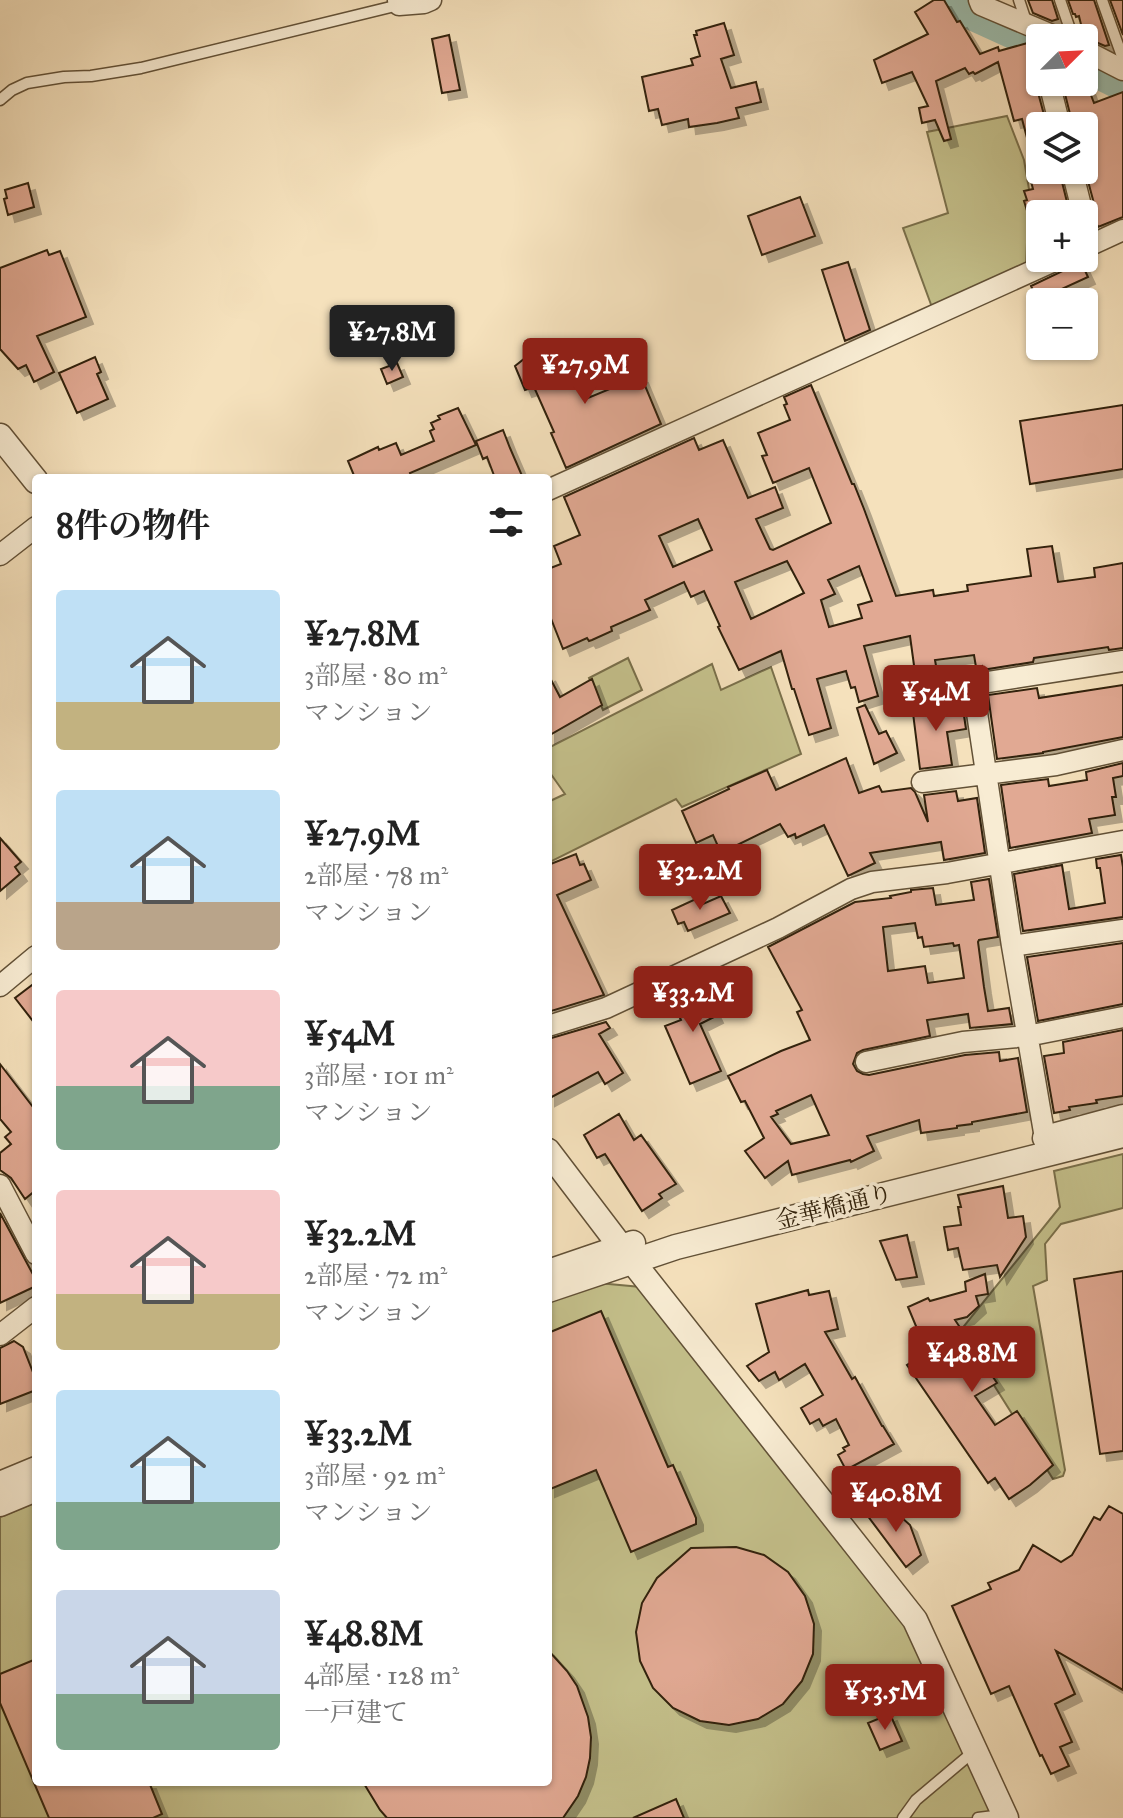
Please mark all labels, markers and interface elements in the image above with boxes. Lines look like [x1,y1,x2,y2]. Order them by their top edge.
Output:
north arrow [1026,24,1098,96]
map controls [1026,24,1098,360]
button: layers [1026,112,1098,184]
button: + [1026,200,1098,272]
button: − [1026,288,1098,360]
pin: ¥27.8M [327,305,457,373]
text: ¥27.8M [348,315,436,347]
pin: ¥27.9M [520,338,650,406]
text: ¥27.9M [541,348,629,380]
icon: filters [484,500,528,544]
text: 8件の物件 [56,505,210,546]
text: ¥27.8M [304,613,420,654]
icon: home [120,622,216,718]
text: 3部屋 · 80 m² [304,659,447,691]
pin: ¥54M [889,665,983,733]
text: ¥54M [901,675,971,707]
text: マンション [304,696,433,728]
text: ¥27.9M [304,813,420,854]
icon: home [120,822,216,918]
pin: ¥32.2M [635,844,765,912]
text: ¥32.2M [657,854,743,886]
text: 2部屋 · 78 m² [304,859,448,891]
text: マンション [304,896,433,928]
pin: ¥33.2M [628,966,758,1034]
text: ¥33.2M [652,976,734,1008]
text: ¥54M [304,1013,395,1054]
icon: home [120,1022,216,1118]
text: 3部屋 · 101 m² [304,1059,454,1091]
text: マンション [304,1096,433,1128]
street label: 金華橋通り [772,1178,896,1236]
text: ¥32.2M [304,1213,416,1254]
icon: home [120,1222,216,1318]
text: 2部屋 · 72 m² [304,1259,447,1291]
text: マンション [304,1296,433,1328]
pin: ¥48.8M [907,1326,1037,1394]
text: ¥48.8M [926,1336,1018,1368]
text: ¥33.2M [304,1413,412,1454]
icon: home [120,1422,216,1518]
text: 3部屋 · 92 m² [304,1459,445,1491]
pin: ¥40.8M [831,1466,961,1534]
text: ¥40.8M [850,1476,942,1508]
text: マンション [304,1496,433,1528]
text: ¥48.8M [304,1613,424,1654]
icon: home [120,1622,216,1718]
text: 4部屋 · 128 m² [304,1659,459,1691]
pin: ¥53.5M [820,1664,950,1732]
text: ¥53.5M [843,1674,927,1706]
text: 一戸建て [304,1696,408,1728]

